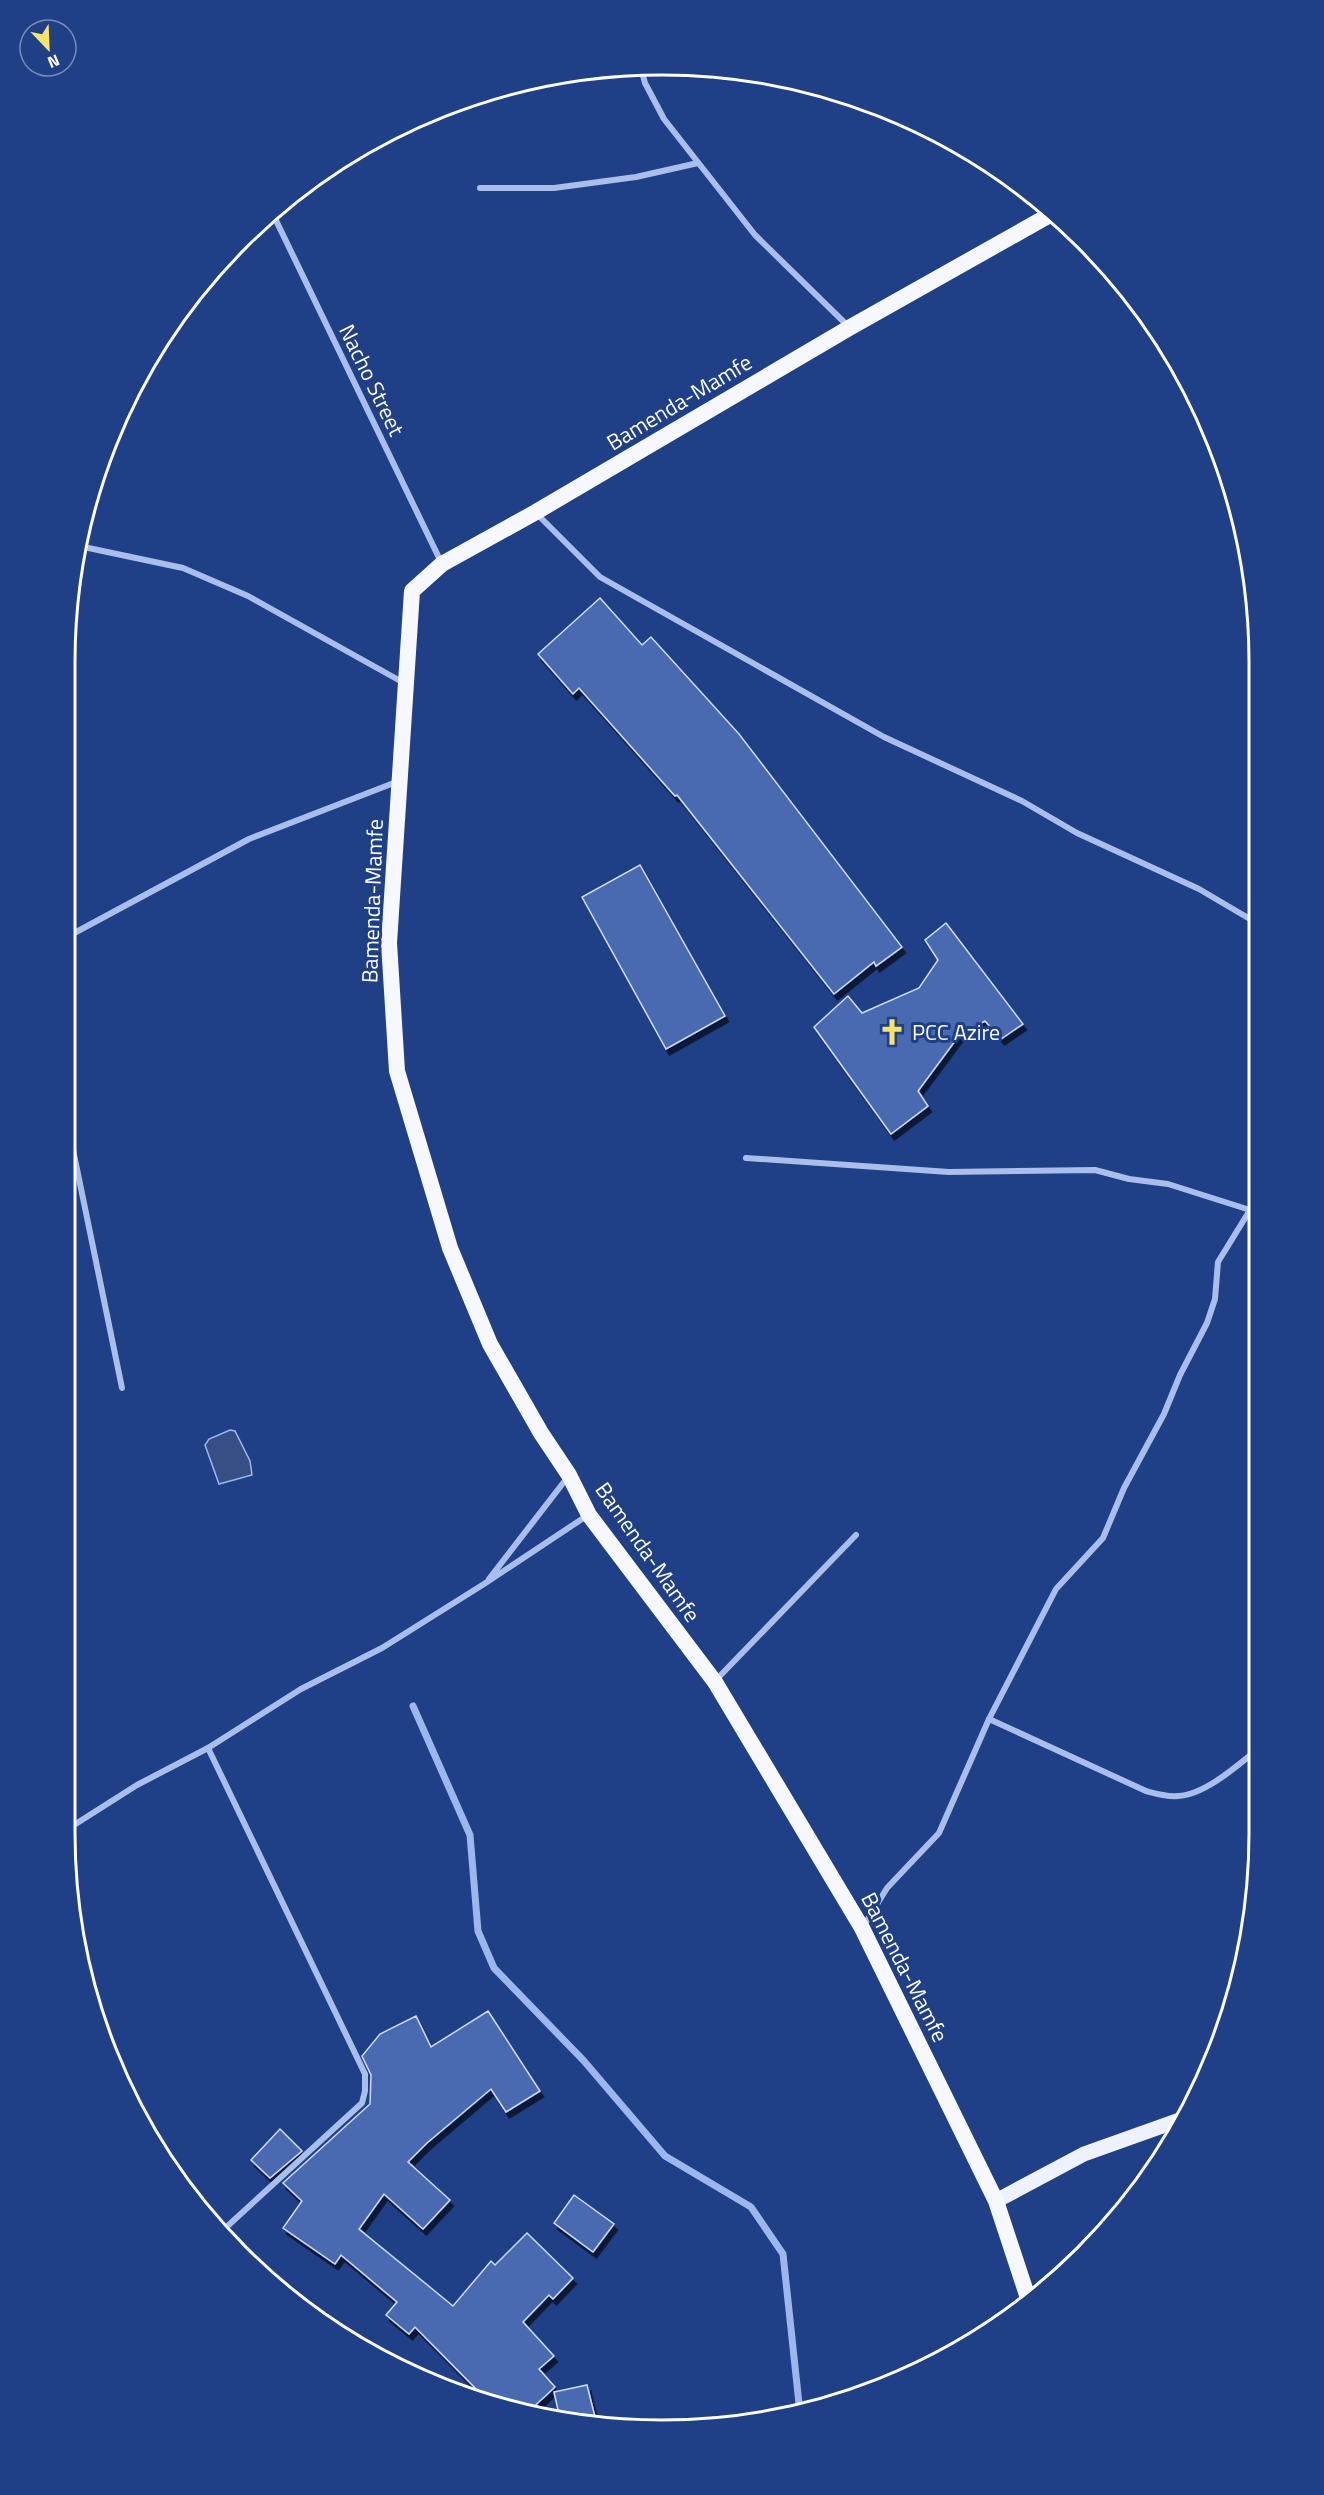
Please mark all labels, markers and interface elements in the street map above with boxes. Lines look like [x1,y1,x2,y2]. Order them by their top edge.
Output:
north arrow [18,18,78,78]
text: N [44,49,64,75]
street label: Nacho Street [330,318,414,442]
street label: Bamenda-Mamfe [600,345,758,459]
street label: Bamenda-Mamfe [352,818,392,984]
place label: PCC Azire [912,1015,1000,1049]
church icon: PCC Azire [877,1017,907,1047]
street label: Bamenda-Mamfe [587,1475,709,1629]
street label: Bamenda-Mamfe [853,1886,957,2048]

